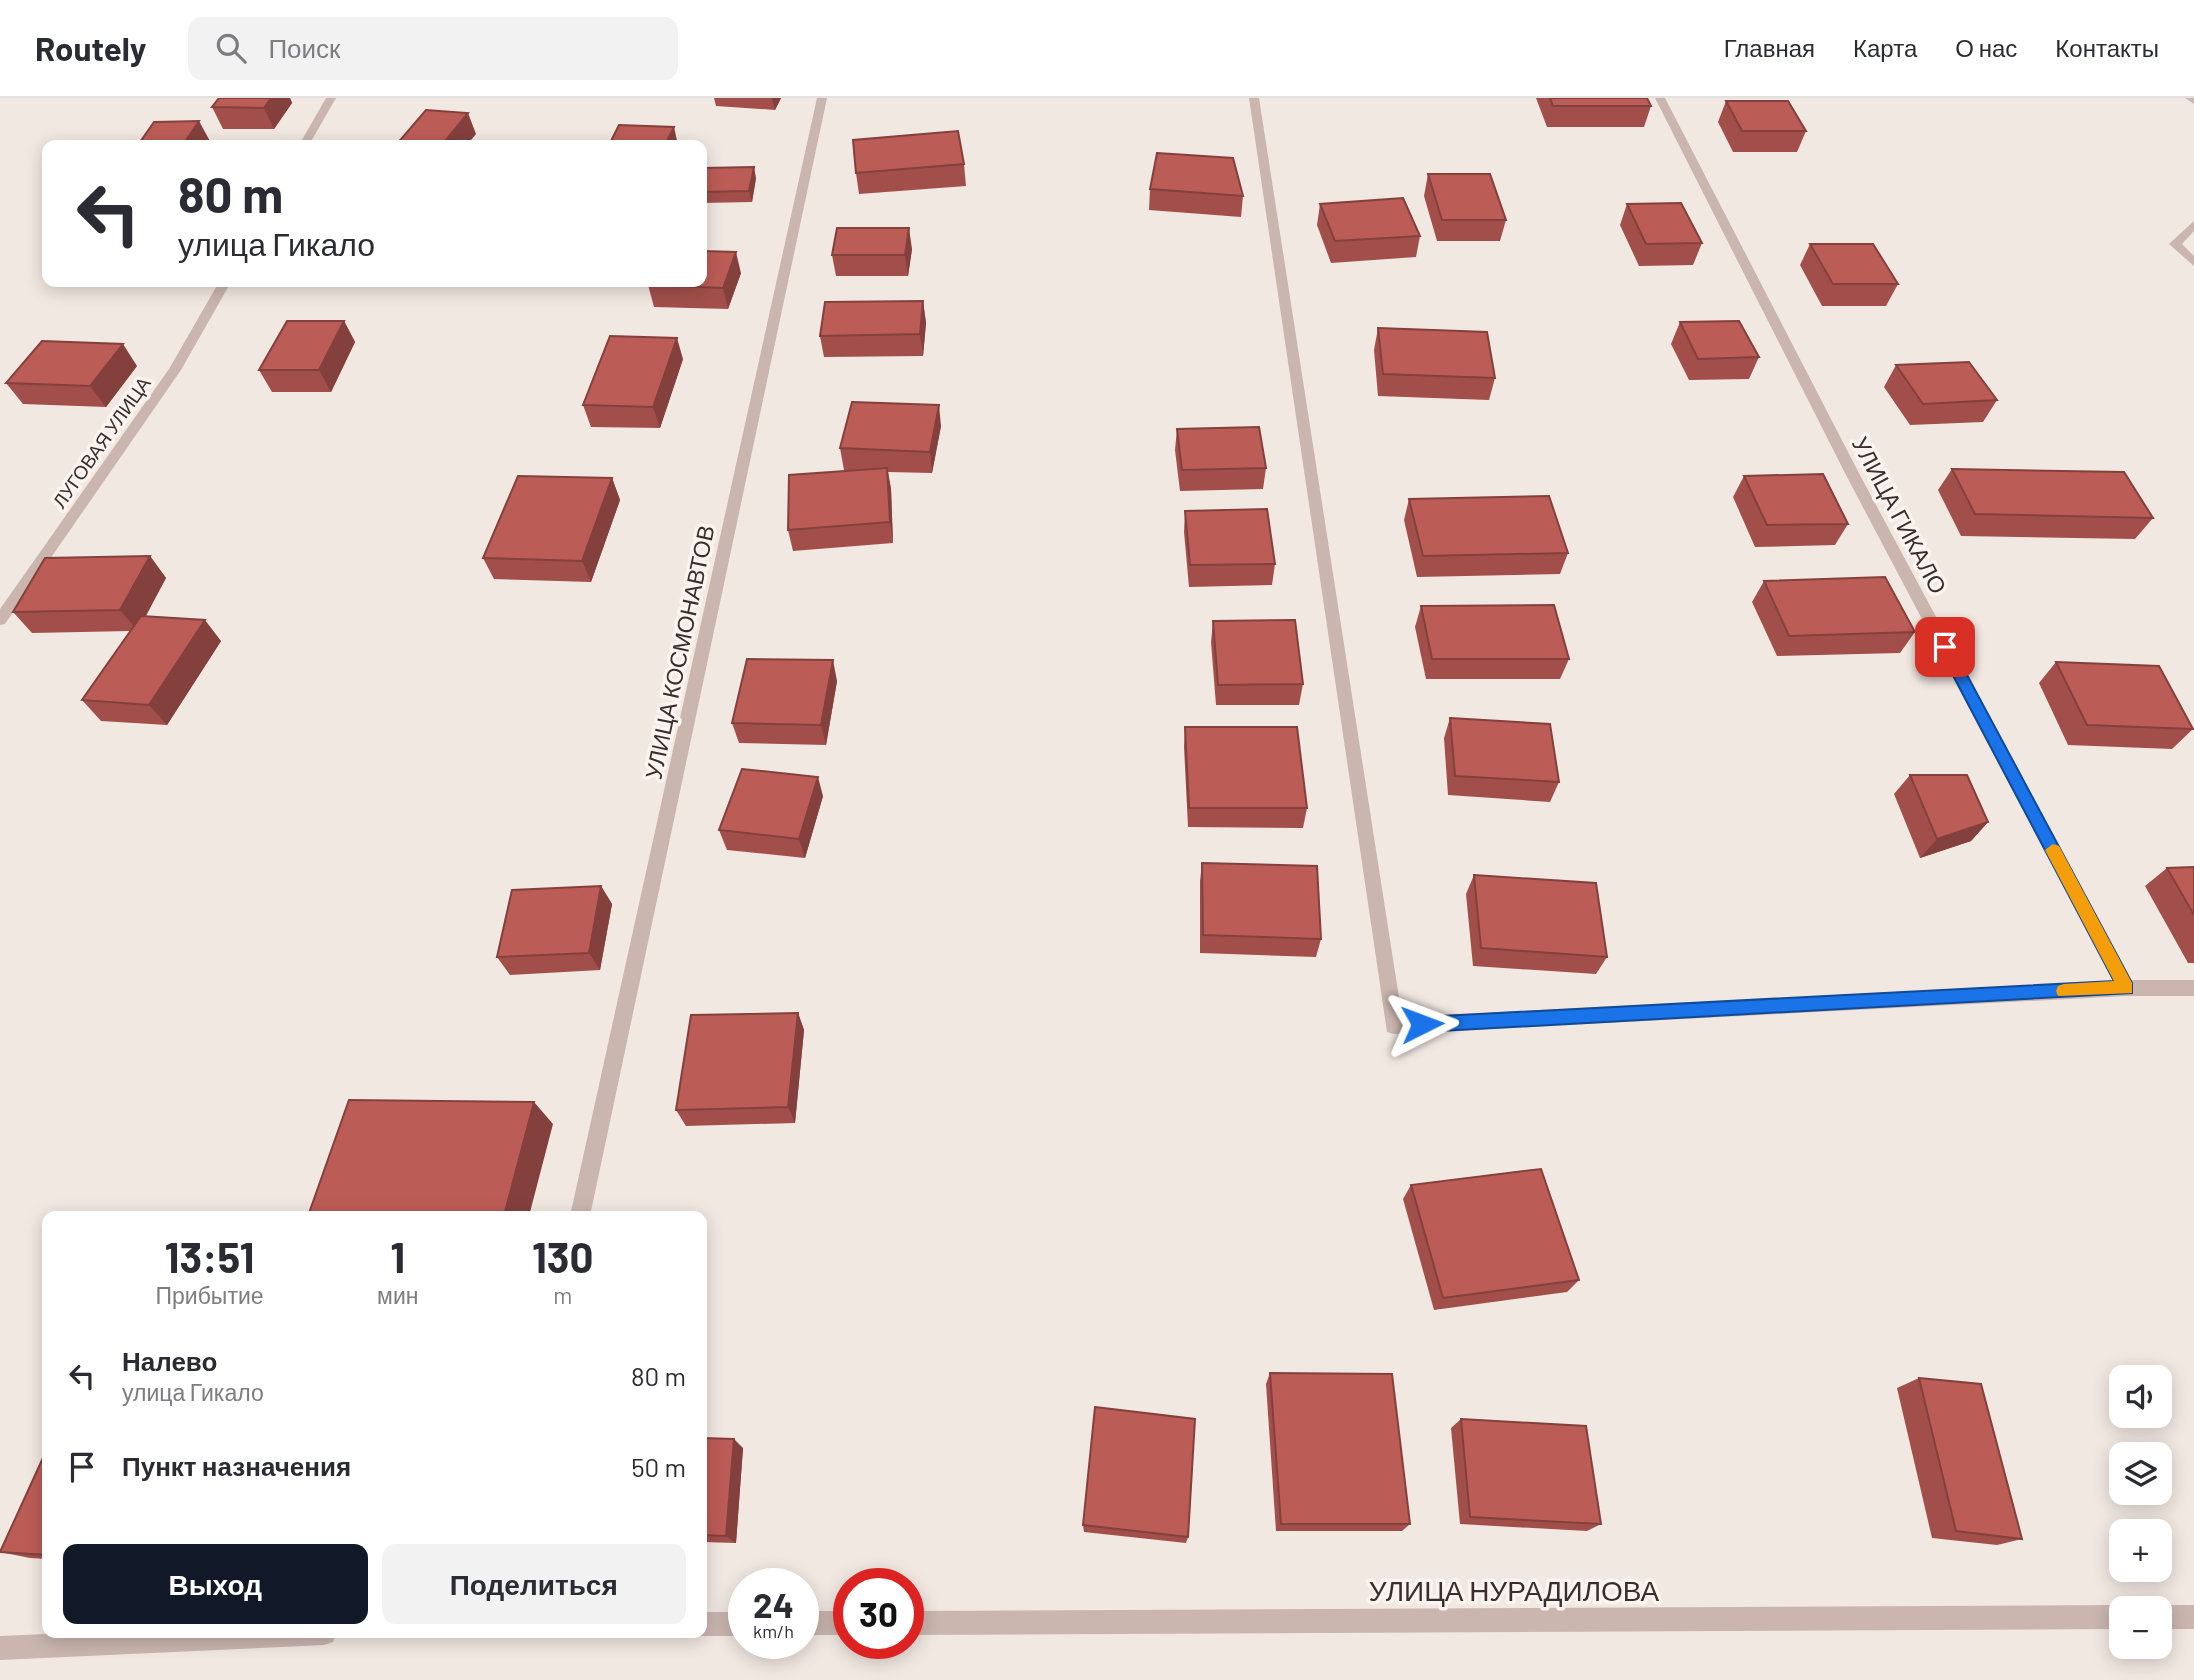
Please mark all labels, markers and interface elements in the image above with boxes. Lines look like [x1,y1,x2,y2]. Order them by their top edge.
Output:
search box [188,17,678,80]
text: Routely [35,28,146,68]
icon: search [212,29,250,67]
text: Поиск [268,32,340,63]
text: Главная [1724,33,1815,62]
text: Карта [1853,33,1917,62]
text: О нас [1955,33,2017,62]
text: Контакты [2055,33,2159,62]
text: 80 m [178,164,283,223]
icon: left [63,168,154,259]
text: улица Гикало [178,224,375,262]
street label: ЛУГОВАЯ УЛИЦА [47,372,155,512]
street label: УЛИЦА ГИКАЛО [1847,432,1953,598]
street label: УЛИЦА КОСМОНАВТОВ [638,522,720,782]
pin [1915,617,1975,677]
icon: arrive [1926,628,1964,666]
position arrow [1385,987,1459,1061]
text: 13:51 [165,1231,254,1281]
text: 1 [390,1231,405,1281]
text: 130 [532,1231,593,1281]
text: Прибытие [156,1281,264,1309]
text: мин [377,1281,418,1309]
text: m [553,1281,572,1309]
text: Налево [122,1345,217,1376]
icon: left [63,1357,101,1395]
text: 80 m [631,1360,686,1391]
map controls [2109,1365,2172,1659]
button: sound [2109,1365,2172,1428]
text: улица Гикало [122,1378,264,1406]
button: layers [2109,1442,2172,1505]
icon: arrive [63,1448,101,1486]
text: Пункт назначения [122,1450,351,1481]
text: 50 m [631,1451,686,1482]
button: + [2109,1519,2172,1582]
button: Выход [63,1544,368,1624]
button: Поделиться [382,1544,686,1624]
speed limit sign: 30 [833,1568,924,1659]
street label: УЛИЦА НУРАДИЛОВА [1369,1573,1660,1607]
text: 24 [753,1583,794,1625]
button: − [2109,1596,2172,1659]
text: km/h [753,1620,794,1642]

